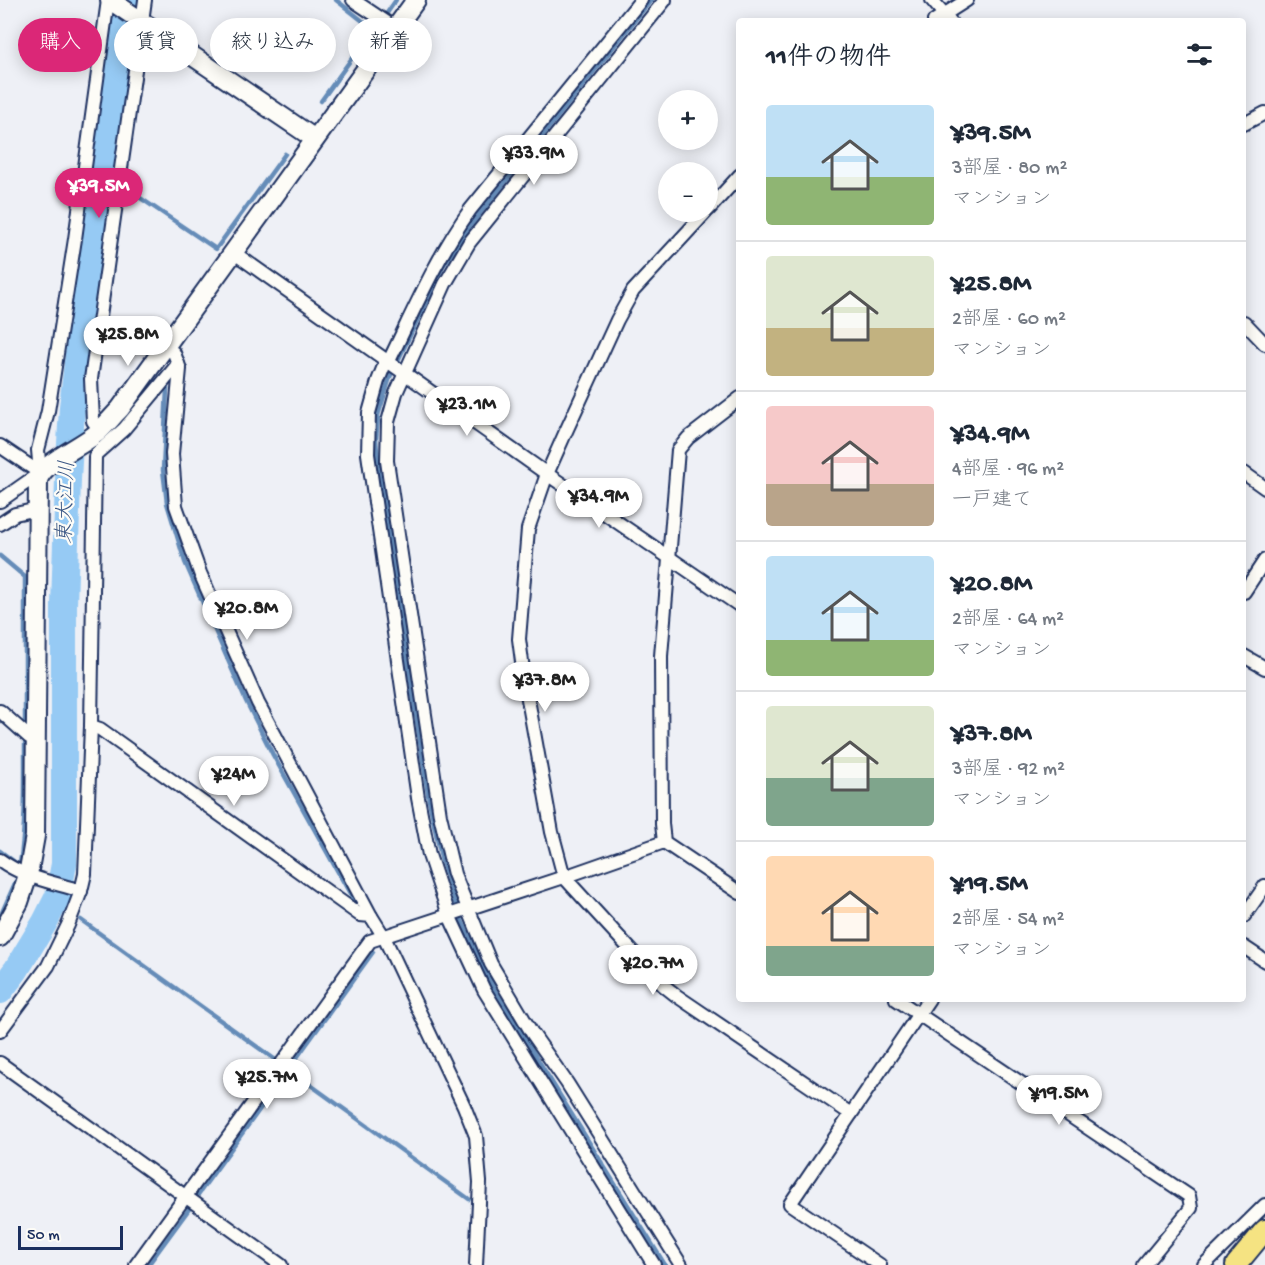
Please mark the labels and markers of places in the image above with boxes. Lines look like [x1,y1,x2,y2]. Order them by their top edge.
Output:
pin: ¥33.9M [485,135,583,186]
pin: ¥39.5M [50,168,148,219]
pin: ¥25.8M [79,316,177,367]
pin: ¥23.1M [418,386,516,437]
pin: ¥34.9M [550,478,648,529]
pin: ¥20.8M [198,590,296,641]
pin: ¥37.8M [496,662,594,713]
pin: ¥24M [198,756,270,807]
pin: ¥20.7M [604,945,702,996]
pin: ¥25.7M [218,1059,316,1110]
pin: ¥19.5M [1010,1075,1108,1126]

